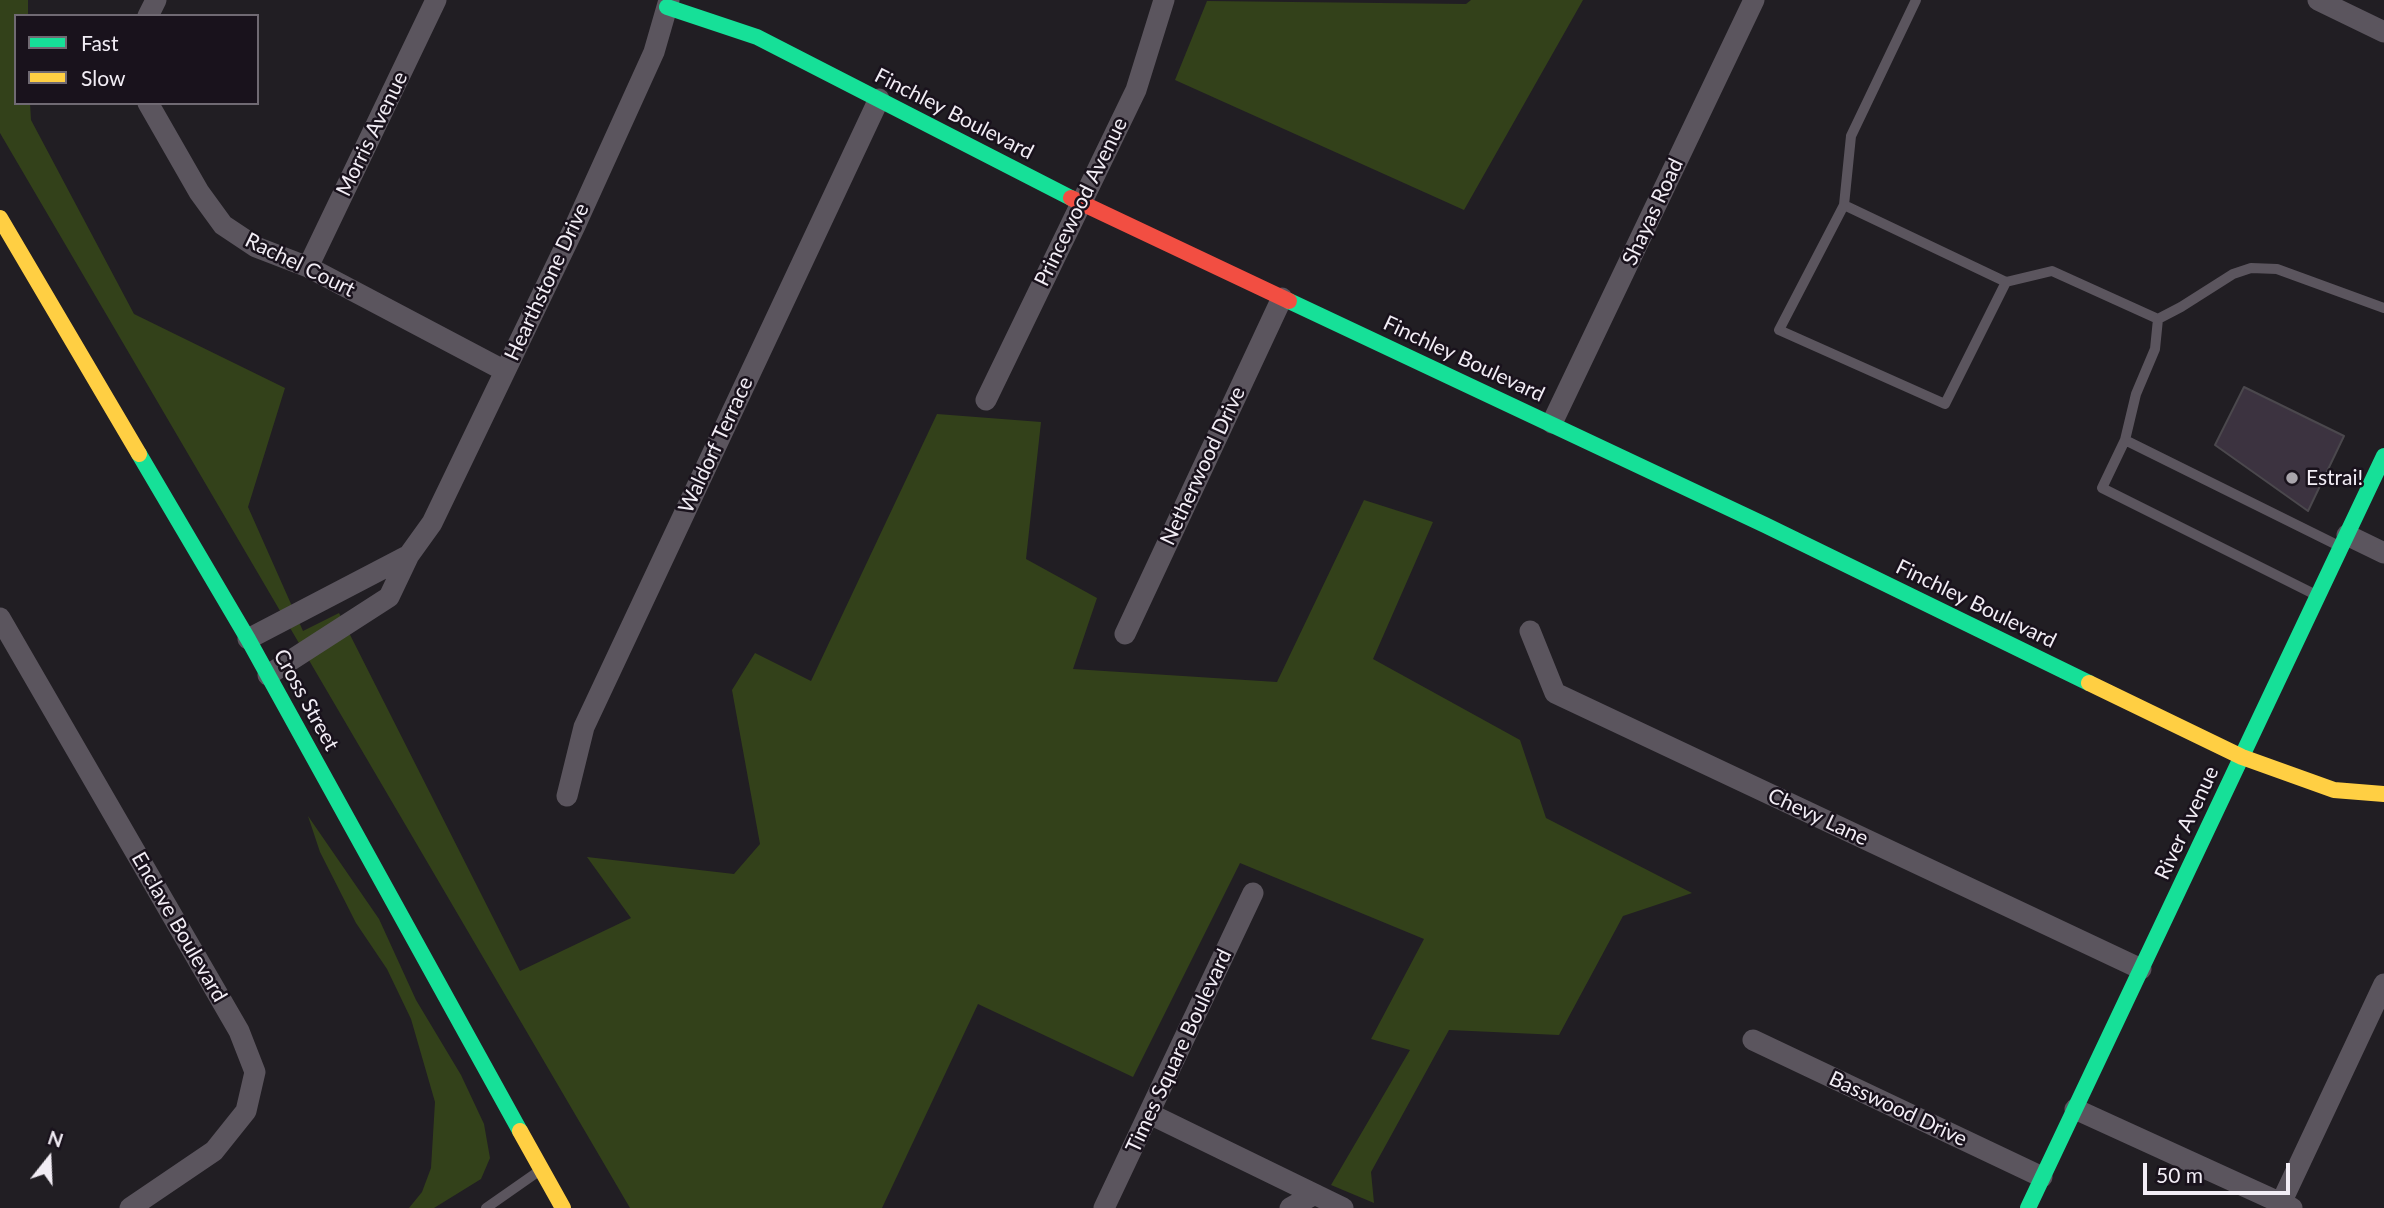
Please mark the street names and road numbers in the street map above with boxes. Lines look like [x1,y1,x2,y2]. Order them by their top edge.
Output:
street label: Finchley Boulevard [870,63,1038,165]
street label: Morris Avenue [331,68,413,200]
street label: Princewood Avenue [1029,114,1133,290]
street label: Shayas Road [1617,154,1689,270]
street label: Hearthstone Drive [499,199,595,365]
street label: Rachel Court [241,228,359,302]
street label: Finchley Boulevard [1379,311,1549,407]
street label: Waldorf Terrace [673,373,759,517]
street label: Netherwood Drive [1155,383,1251,549]
street label: Finchley Boulevard [1892,554,2060,654]
street label: Cross Street [268,645,344,755]
street label: River Avenue [2150,762,2224,884]
street label: Chevy Lane [1764,783,1872,851]
street label: Enclave Boulevard [126,848,232,1006]
street label: Times Square Boulevard [1121,945,1237,1157]
street label: Basswood Drive [1825,1066,1971,1152]

